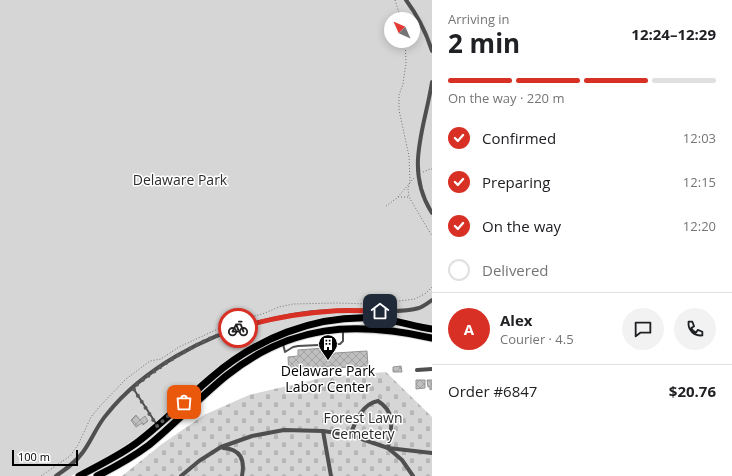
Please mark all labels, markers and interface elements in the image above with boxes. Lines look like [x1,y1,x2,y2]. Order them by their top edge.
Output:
text: Arriving in [448,10,510,28]
north arrow [384,12,420,48]
map controls [384,12,420,48]
text: 12:24–12:29 [631,24,716,44]
text: 2 min [448,25,520,61]
text: On the way · 220 m [448,89,564,107]
icon: check [448,127,470,149]
text: Confirmed [482,128,556,148]
text: 12:03 [683,129,716,147]
park label: Delaware Park [133,170,228,189]
icon: check [448,171,470,193]
text: Preparing [482,172,550,192]
text: 12:15 [683,173,716,191]
icon: check [448,215,470,237]
text: On the way [482,216,561,236]
text: 12:20 [683,217,716,235]
text: Delivered [482,260,549,280]
pin [363,294,397,328]
icon: home [369,300,391,322]
courier [218,308,258,348]
button: chat [622,308,664,350]
button: phone [674,308,716,350]
text: Alex [500,310,532,330]
icon: bike [227,317,249,339]
text: A [464,319,474,339]
text: Courier · 4.5 [500,330,574,348]
building icon: Delaware Park Labor Center [317,333,339,361]
place label: Delaware Park Labor Center [281,361,376,396]
text: Order #6847 [448,381,537,401]
text: $20.76 [669,381,716,401]
pin [167,385,201,419]
icon: bag [173,391,195,413]
park label: Forest Lawn Cemetery [323,408,403,443]
scale bar [12,448,78,467]
text: 100 m [18,449,50,464]

